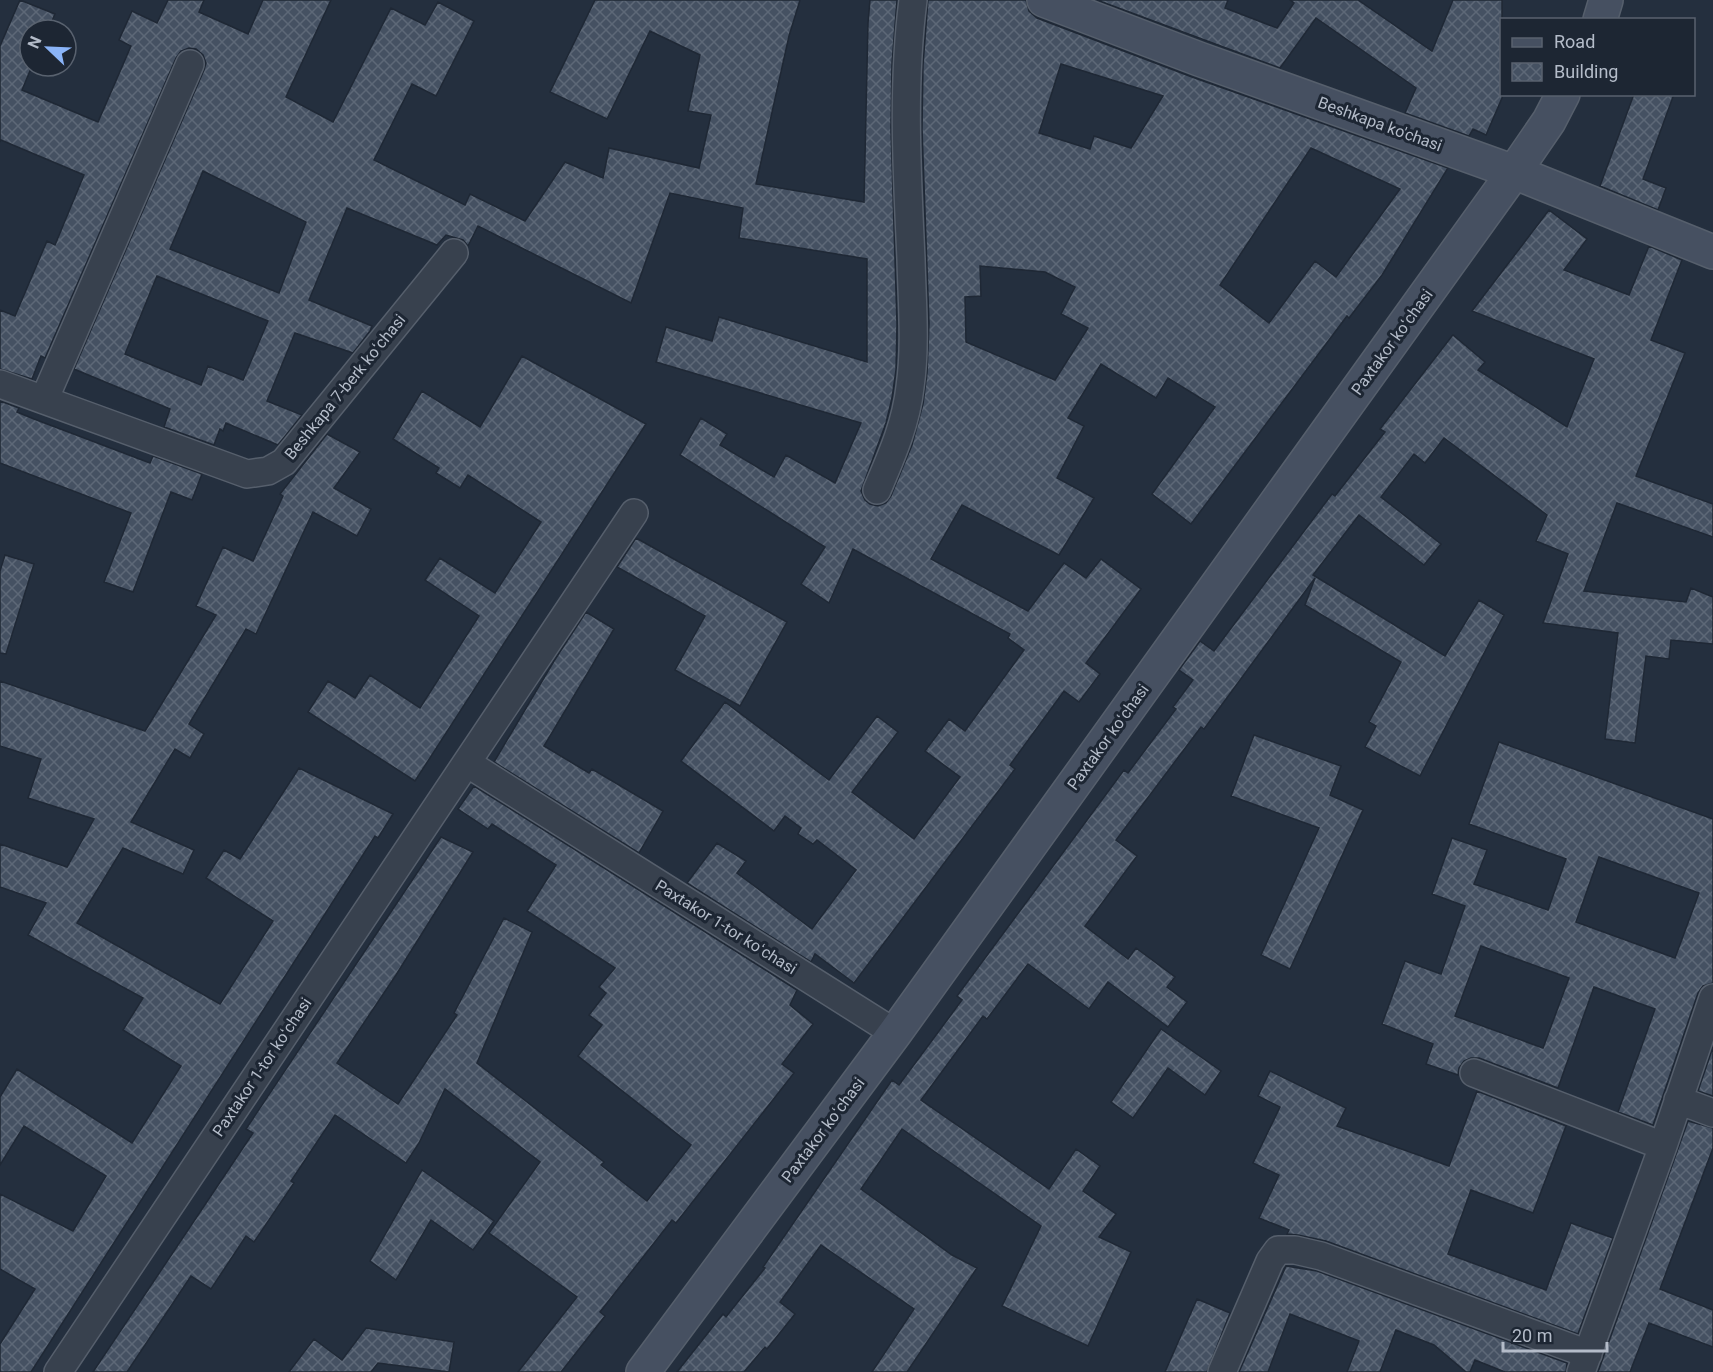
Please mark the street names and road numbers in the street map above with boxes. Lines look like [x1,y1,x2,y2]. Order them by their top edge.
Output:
street label: Beshkapa ko'chasi [1315,93,1445,155]
street label: Paxtakor koʻchasi [1347,285,1437,399]
street label: Beshkapa 7-berk koʻchasi [281,311,409,463]
street label: Paxtakor koʻchasi [1063,680,1153,794]
street label: Paxtakor 1-tor koʻchasi [652,876,800,978]
street label: Paxtakor 1-tor koʻchasi [209,994,315,1140]
street label: Paxtakor koʻchasi [777,1074,869,1186]

